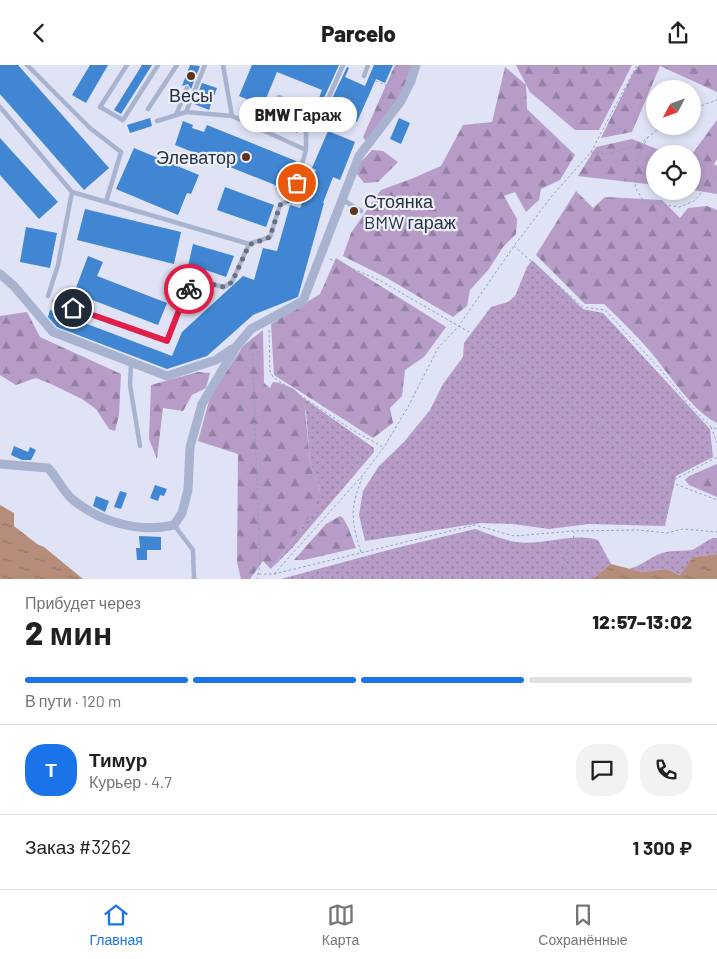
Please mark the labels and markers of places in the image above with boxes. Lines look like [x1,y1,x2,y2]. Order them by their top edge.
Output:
marker: Весы [185,70,197,82]
place label: Весы [169,84,213,106]
callout: BMW Гараж [238,98,356,133]
place label: Элеватор [156,146,236,168]
marker: Элеватор [240,151,252,163]
pin [276,162,318,204]
place label: Стоянка BMW гараж [364,190,456,233]
marker: Стоянка BMW гараж [348,205,360,217]
pin [52,287,94,329]

